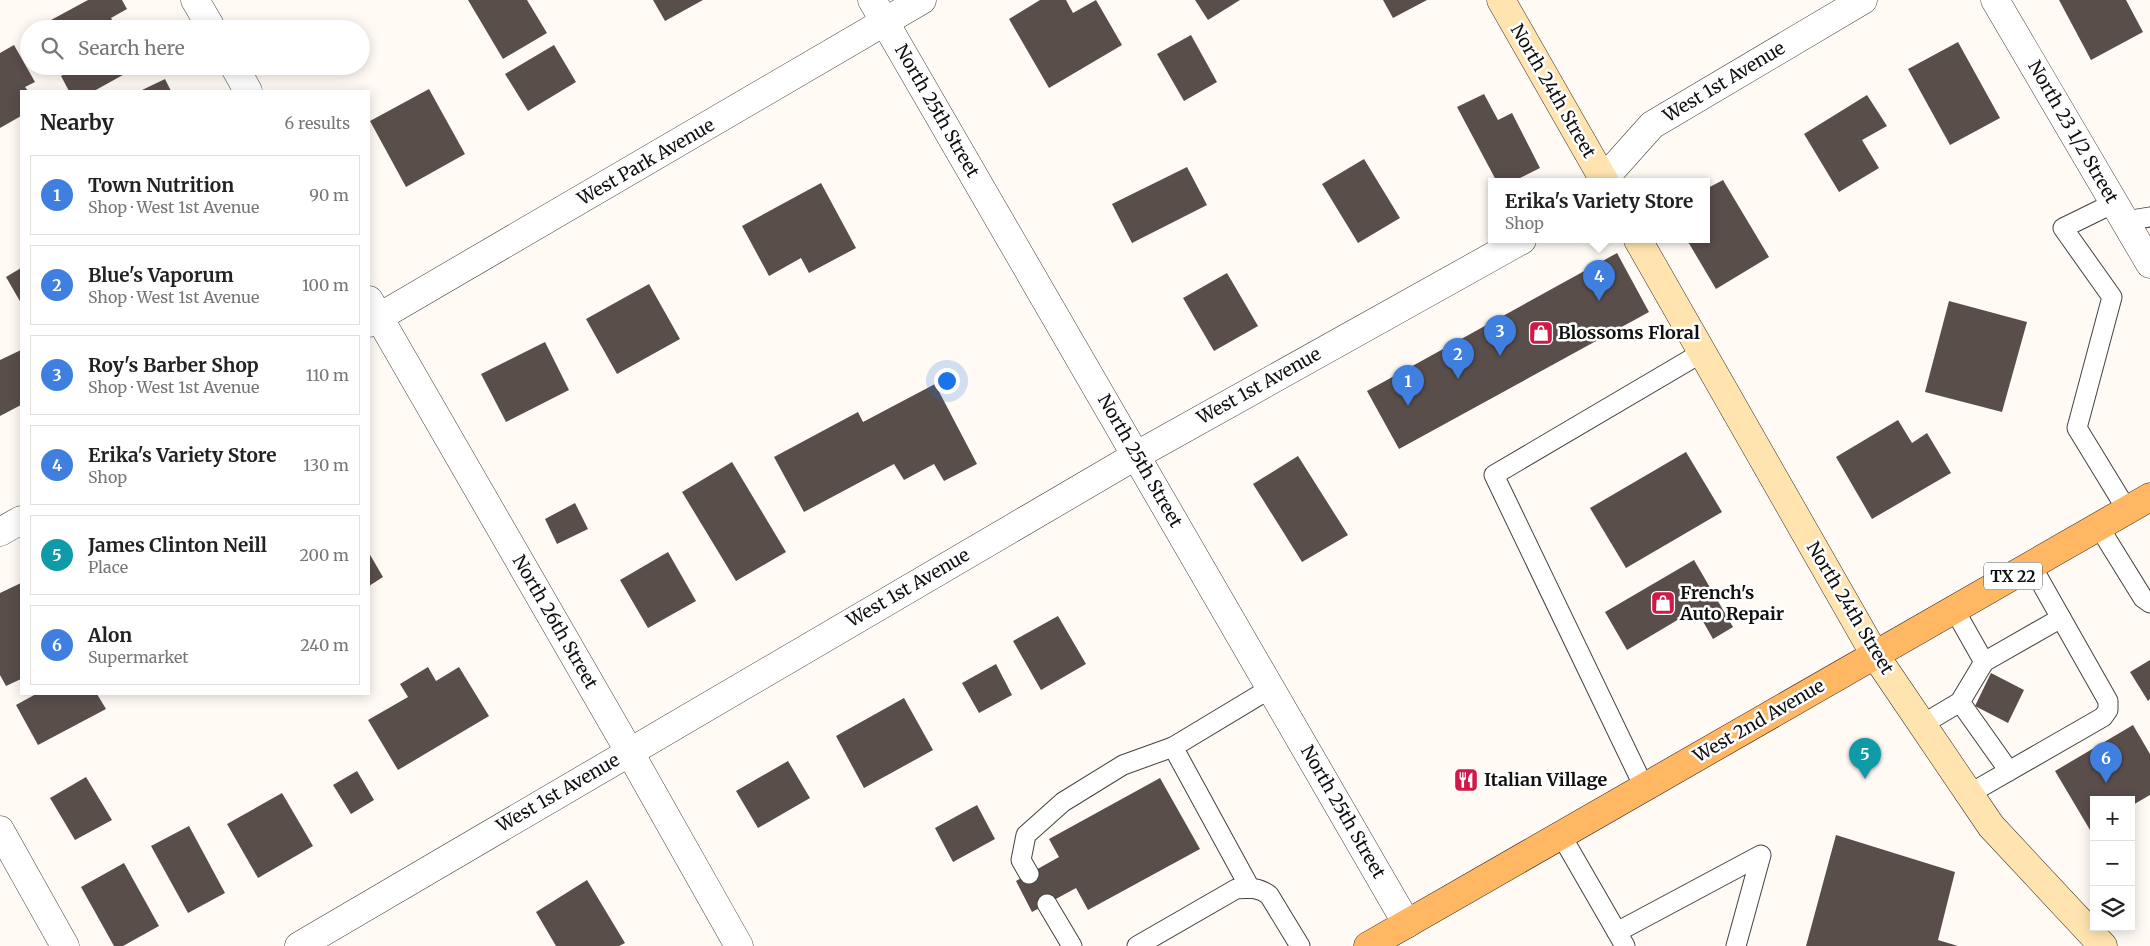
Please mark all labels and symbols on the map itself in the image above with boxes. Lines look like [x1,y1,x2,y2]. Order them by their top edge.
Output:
street label: North 24th Street [1506,20,1601,162]
street label: West 1st Avenue [1658,36,1789,128]
street label: North 25th Street [890,40,985,181]
street label: North 23 1/2 Street [2023,56,2124,207]
street label: West Park Avenue [572,113,718,211]
pin: 4 [1583,260,1615,301]
pin: 3 [1484,315,1516,356]
shop icon: Blossoms Floral [1528,320,1554,346]
place label: Blossoms Floral [1558,321,1700,344]
pin: 2 [1442,338,1474,379]
street label: West 1st Avenue [1192,342,1325,430]
pin: 1 [1392,365,1424,406]
your location [934,368,960,394]
street label: North 25th Street [1093,390,1188,531]
street label: North 24th Street [1802,537,1899,678]
street label: West 1st Avenue [841,543,973,633]
street label: North 26th Street [508,551,603,693]
road number: TX 22 [1984,562,2042,590]
place label: French's Auto Repair [1679,581,1784,625]
shop icon: French's Auto Repair [1650,590,1676,616]
street label: West 2nd Avenue [1688,674,1828,768]
pin: 5 [1849,738,1881,779]
street label: North 25th Street [1296,741,1391,882]
pin: 6 [2090,742,2122,783]
street label: West 1st Avenue [491,748,623,838]
restaurant icon: Italian Village [1453,767,1479,793]
place label: Italian Village [1484,768,1607,791]

